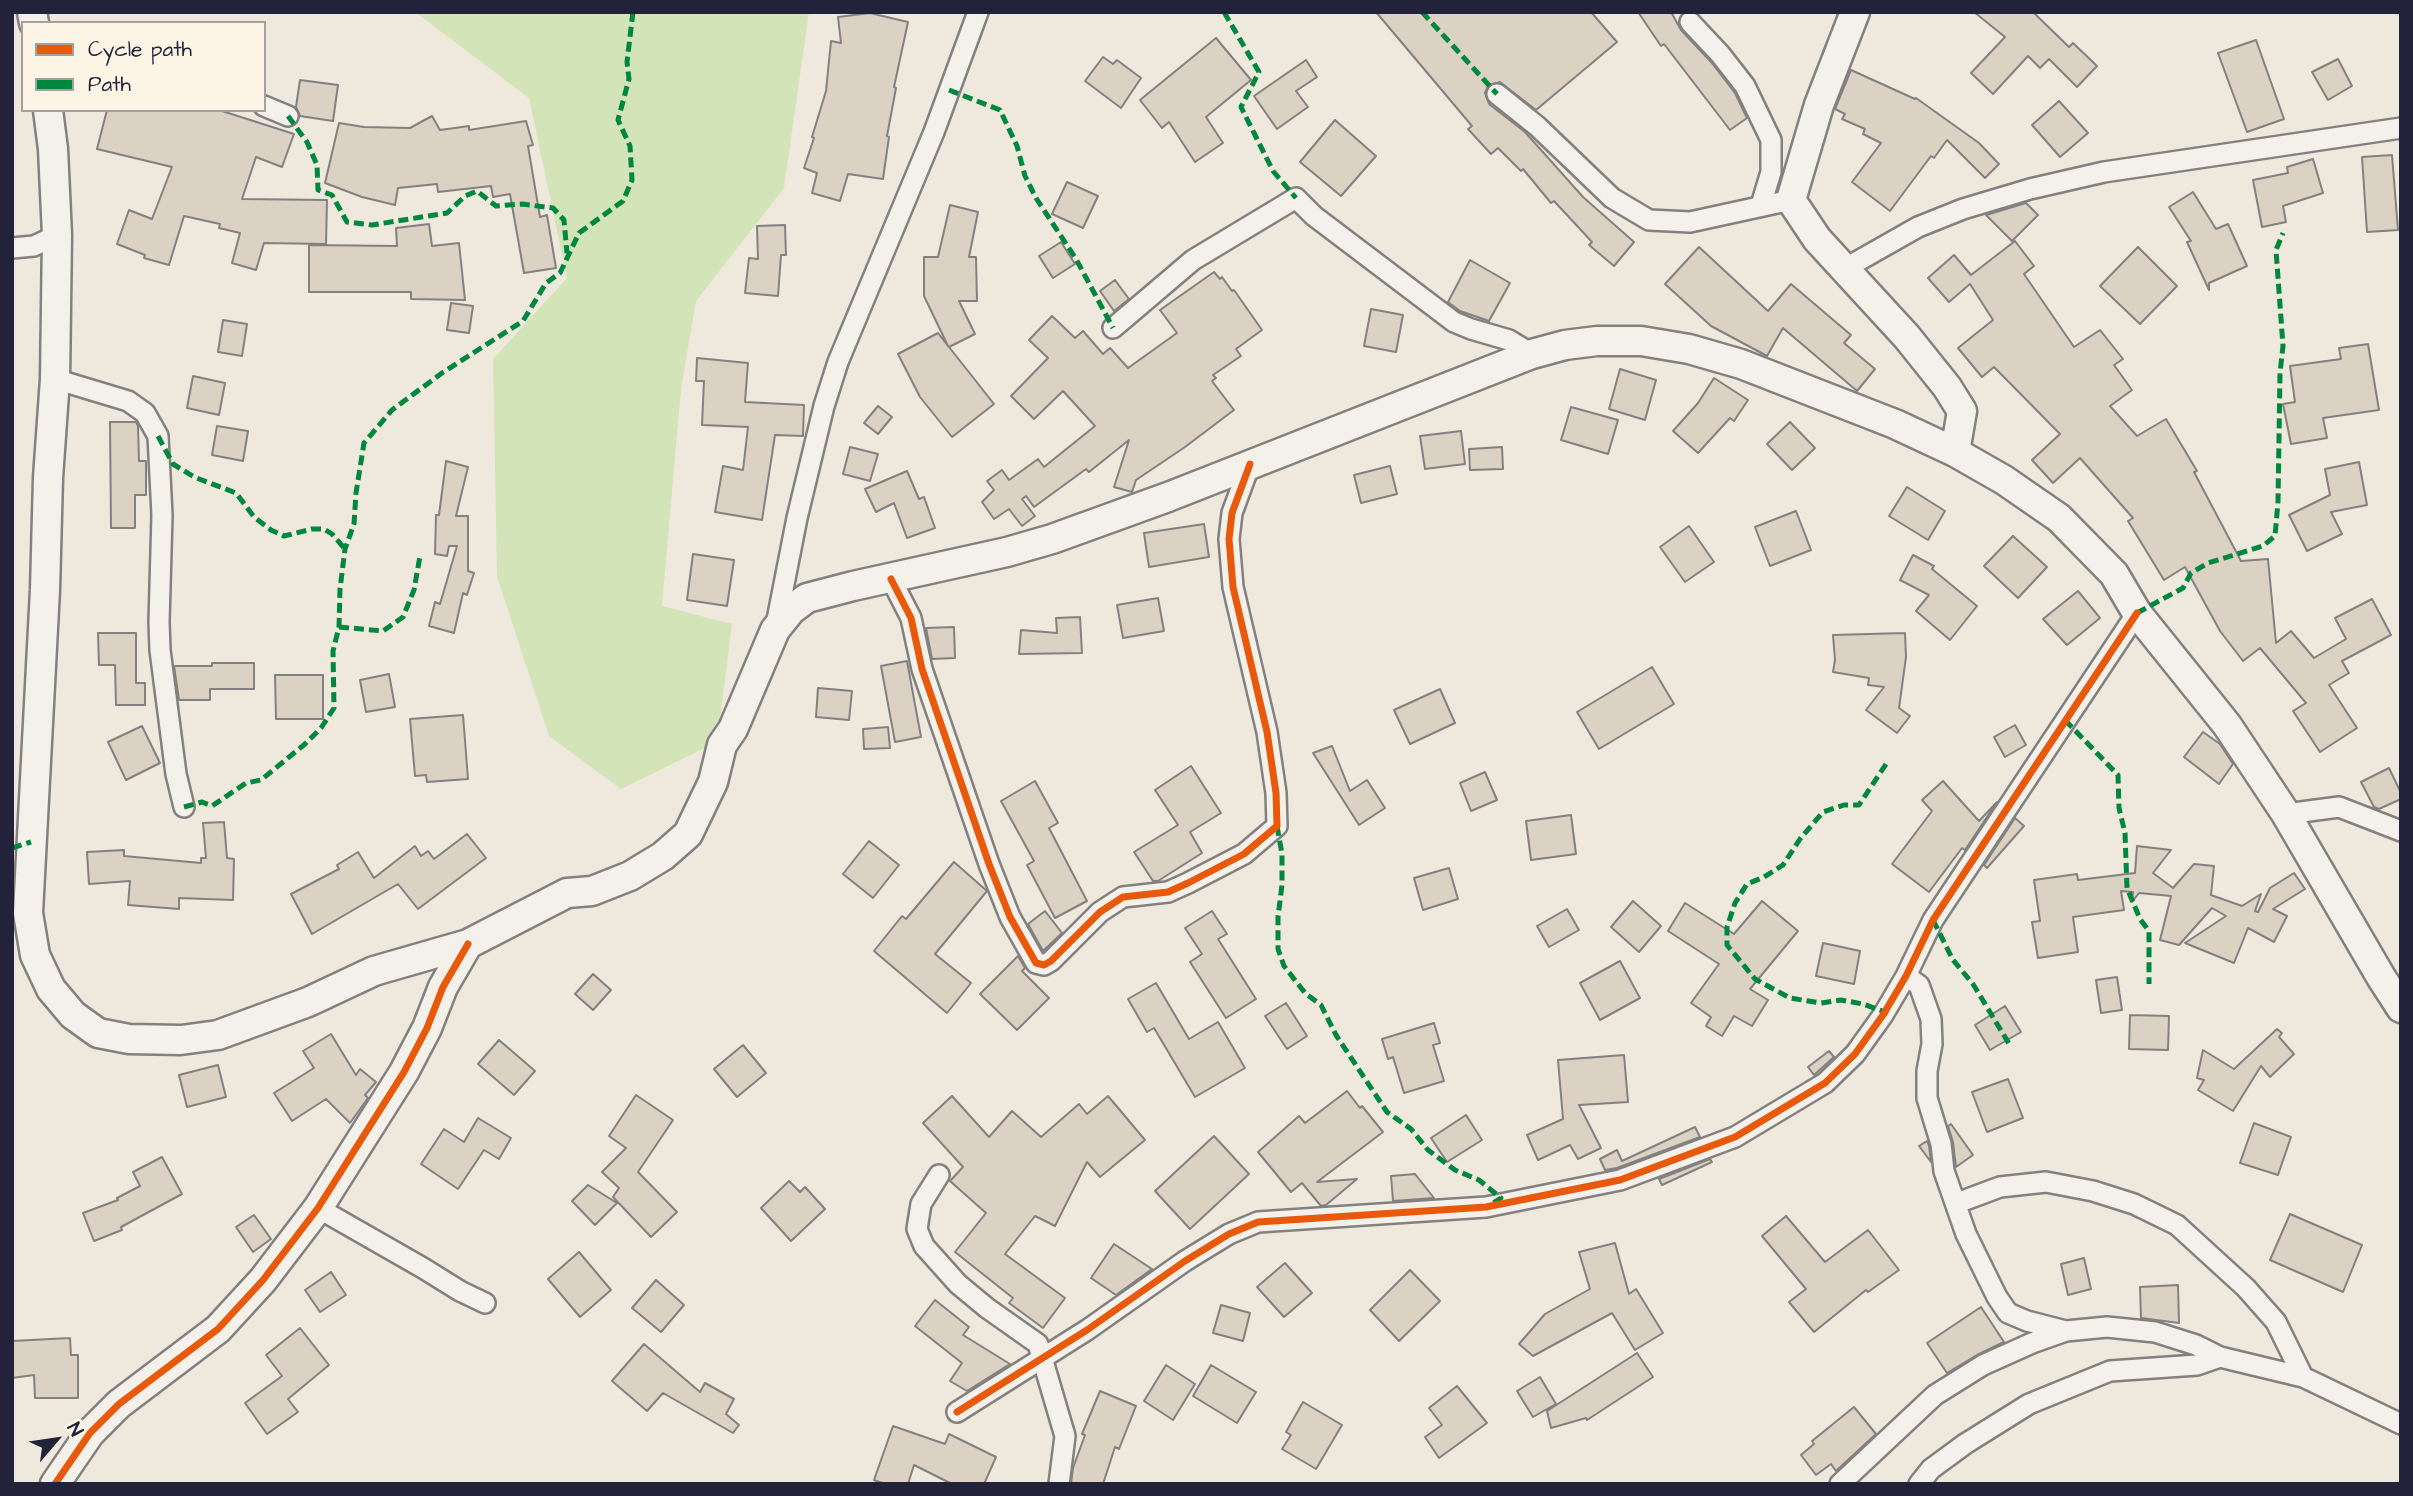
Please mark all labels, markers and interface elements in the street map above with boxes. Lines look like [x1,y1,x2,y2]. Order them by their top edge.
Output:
legend [21,21,266,112]
text: Cycle path [88,35,192,64]
text: Path [88,70,131,99]
north arrow [21,1405,91,1475]
text: N [60,1418,89,1441]

